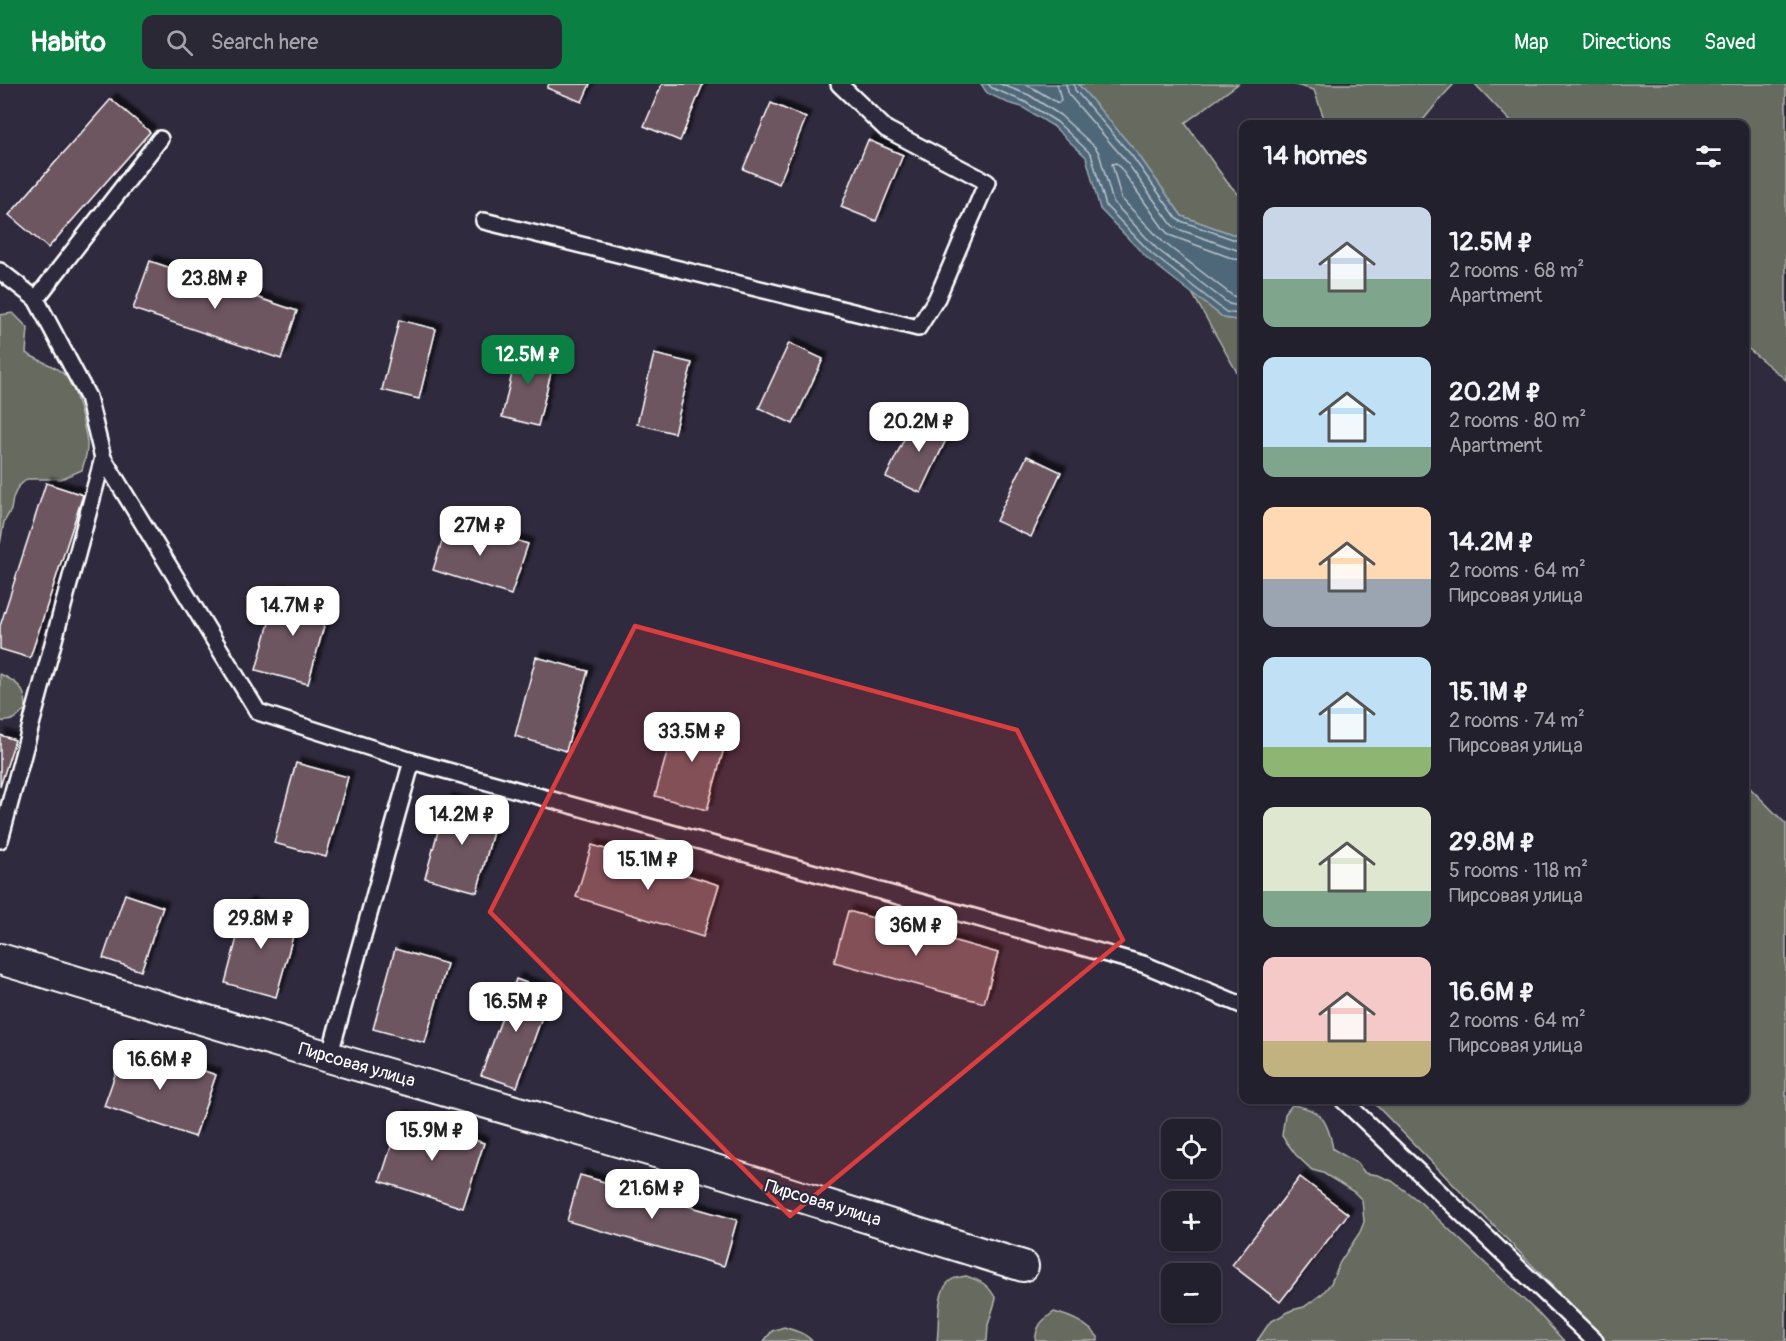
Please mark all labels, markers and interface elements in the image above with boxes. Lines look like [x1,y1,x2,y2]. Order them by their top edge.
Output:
search box [142,15,562,69]
text: Habito [30,25,106,60]
icon: search [163,26,196,59]
text: Search here [211,28,318,56]
text: Map [1514,29,1549,56]
text: Directions [1582,29,1671,56]
text: Saved [1704,29,1756,56]
text: 14 homes [1263,140,1367,172]
icon: filters [1692,140,1725,173]
text: 12.5M ₽ [1449,226,1533,258]
icon: home [1311,231,1383,303]
text: 2 rooms · 68 m² [1449,258,1584,283]
pin: 23.8M ₽ [160,259,270,310]
text: 23.8M ₽ [182,266,248,291]
text: Apartment [1449,283,1542,308]
pin: 12.5M ₽ [473,335,583,386]
text: 12.5M ₽ [496,342,560,367]
text: 20.2M ₽ [1449,376,1541,408]
icon: home [1311,381,1383,453]
pin: 20.2M ₽ [864,402,974,453]
text: 2 rooms · 80 m² [1449,408,1586,433]
text: 20.2M ₽ [883,409,955,434]
text: Apartment [1449,433,1542,458]
pin: 27M ₽ [438,506,522,557]
text: 27M ₽ [454,513,506,538]
text: 14.2M ₽ [1449,526,1534,558]
icon: home [1311,531,1383,603]
text: 2 rooms · 64 m² [1449,558,1586,583]
text: Пирсовая улица [1449,583,1583,608]
pin: 14.7M ₽ [238,586,348,637]
text: 14.7M ₽ [260,593,326,618]
text: 15.1M ₽ [1449,676,1529,708]
icon: home [1311,681,1383,753]
text: 2 rooms · 74 m² [1449,708,1585,733]
pin: 33.5M ₽ [637,712,747,763]
text: 33.5M ₽ [658,719,726,744]
text: Пирсовая улица [1449,733,1583,758]
pin: 14.2M ₽ [407,795,517,846]
text: 14.2M ₽ [429,802,495,827]
text: 29.8M ₽ [1449,826,1536,858]
icon: home [1311,831,1383,903]
pin: 15.1M ₽ [593,840,703,891]
text: 15.1M ₽ [617,847,679,872]
text: 5 rooms · 118 m² [1449,858,1588,883]
text: Пирсовая улица [1449,883,1583,908]
pin: 29.8M ₽ [206,899,316,950]
text: 29.8M ₽ [228,906,294,931]
pin: 36M ₽ [874,906,958,957]
text: 36M ₽ [889,913,943,938]
text: 16.6M ₽ [1449,976,1535,1008]
icon: home [1311,981,1383,1053]
pin: 16.5M ₽ [461,982,571,1033]
text: 16.5M ₽ [483,989,549,1014]
text: 2 rooms · 64 m² [1449,1008,1586,1033]
text: Пирсовая улица [1449,1033,1583,1058]
street label: Пирсовая улица [296,1037,418,1093]
pin: 16.6M ₽ [105,1040,215,1091]
text: 16.6M ₽ [127,1047,193,1072]
pin: 15.9M ₽ [377,1111,487,1162]
text: 15.9M ₽ [400,1118,464,1143]
map controls [1161,1119,1221,1323]
button: locate [1161,1119,1221,1179]
pin: 21.6M ₽ [597,1169,707,1220]
street label: Пирсовая улица [762,1174,884,1232]
text: 21.6M ₽ [619,1176,685,1201]
button: + [1161,1191,1221,1251]
button: − [1161,1263,1221,1323]

